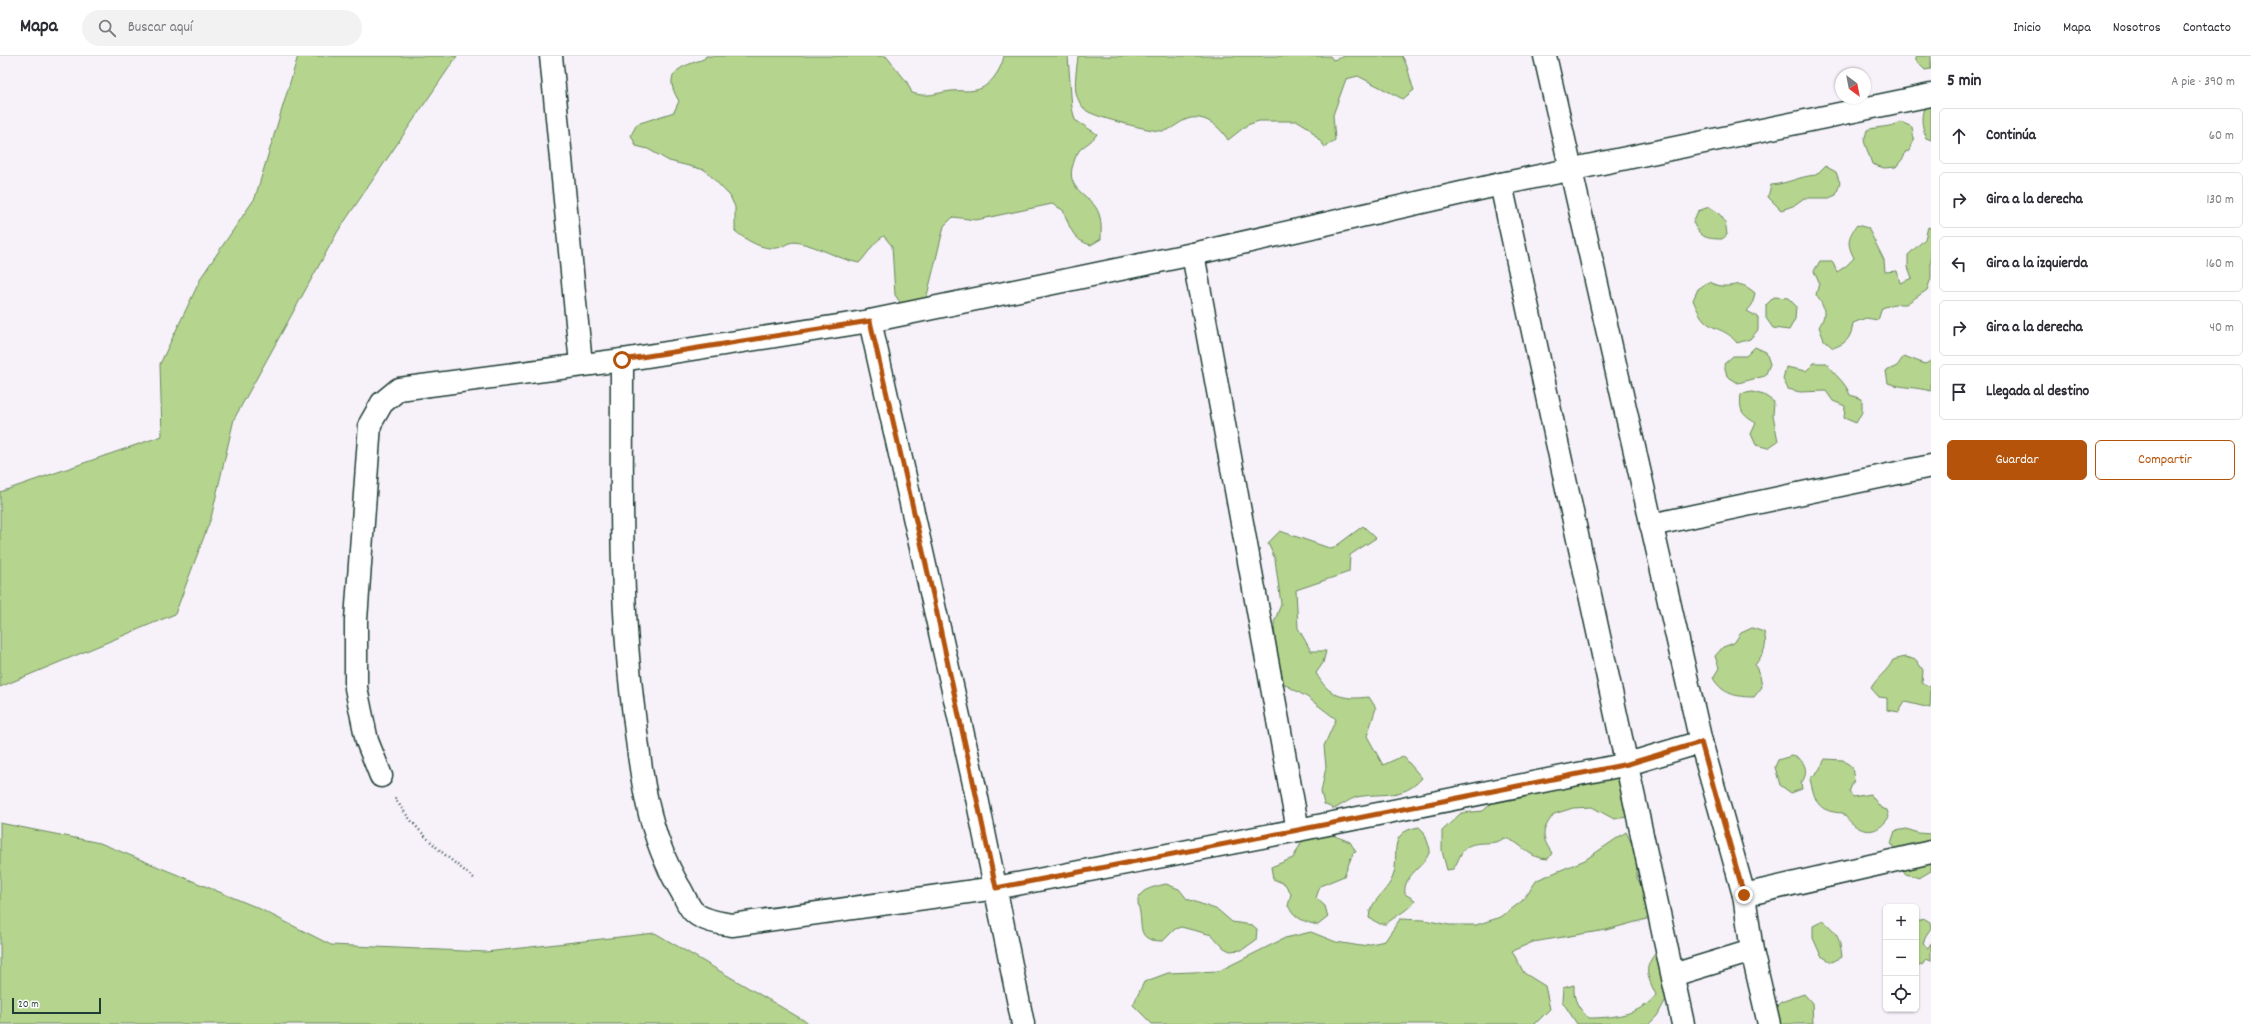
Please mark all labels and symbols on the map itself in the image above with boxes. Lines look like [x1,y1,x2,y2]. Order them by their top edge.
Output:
north arrow [1835,68,1871,104]
route start [613,351,631,369]
route end [1735,886,1753,904]
scale bar [12,996,101,1015]

